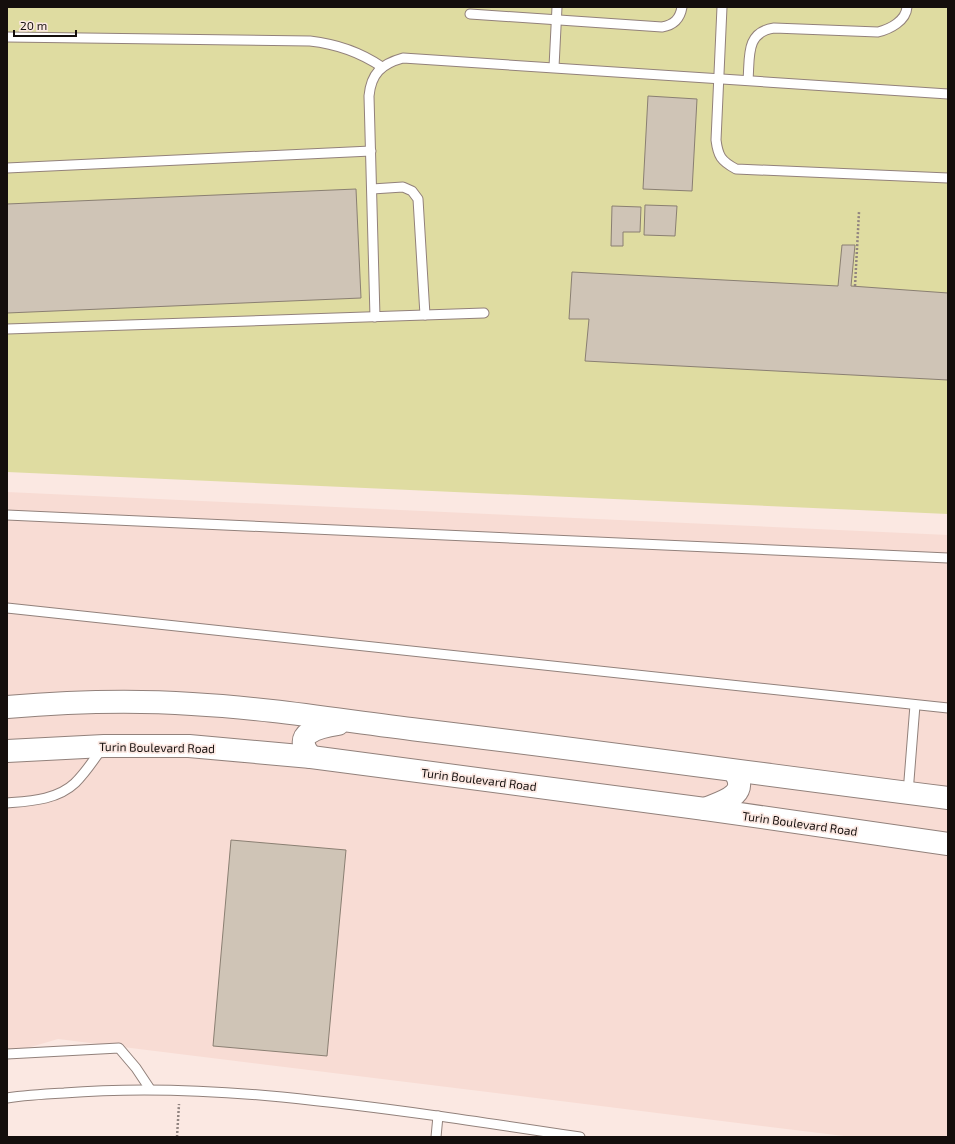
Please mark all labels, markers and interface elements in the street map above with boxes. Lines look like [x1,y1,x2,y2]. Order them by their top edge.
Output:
scale bar [14,12,76,38]
text: 20 m [20,18,47,32]
street label: Turin Boulevard Road [99,739,215,755]
street label: Turin Boulevard Road [421,765,537,793]
street label: Turin Boulevard Road [742,808,858,838]

